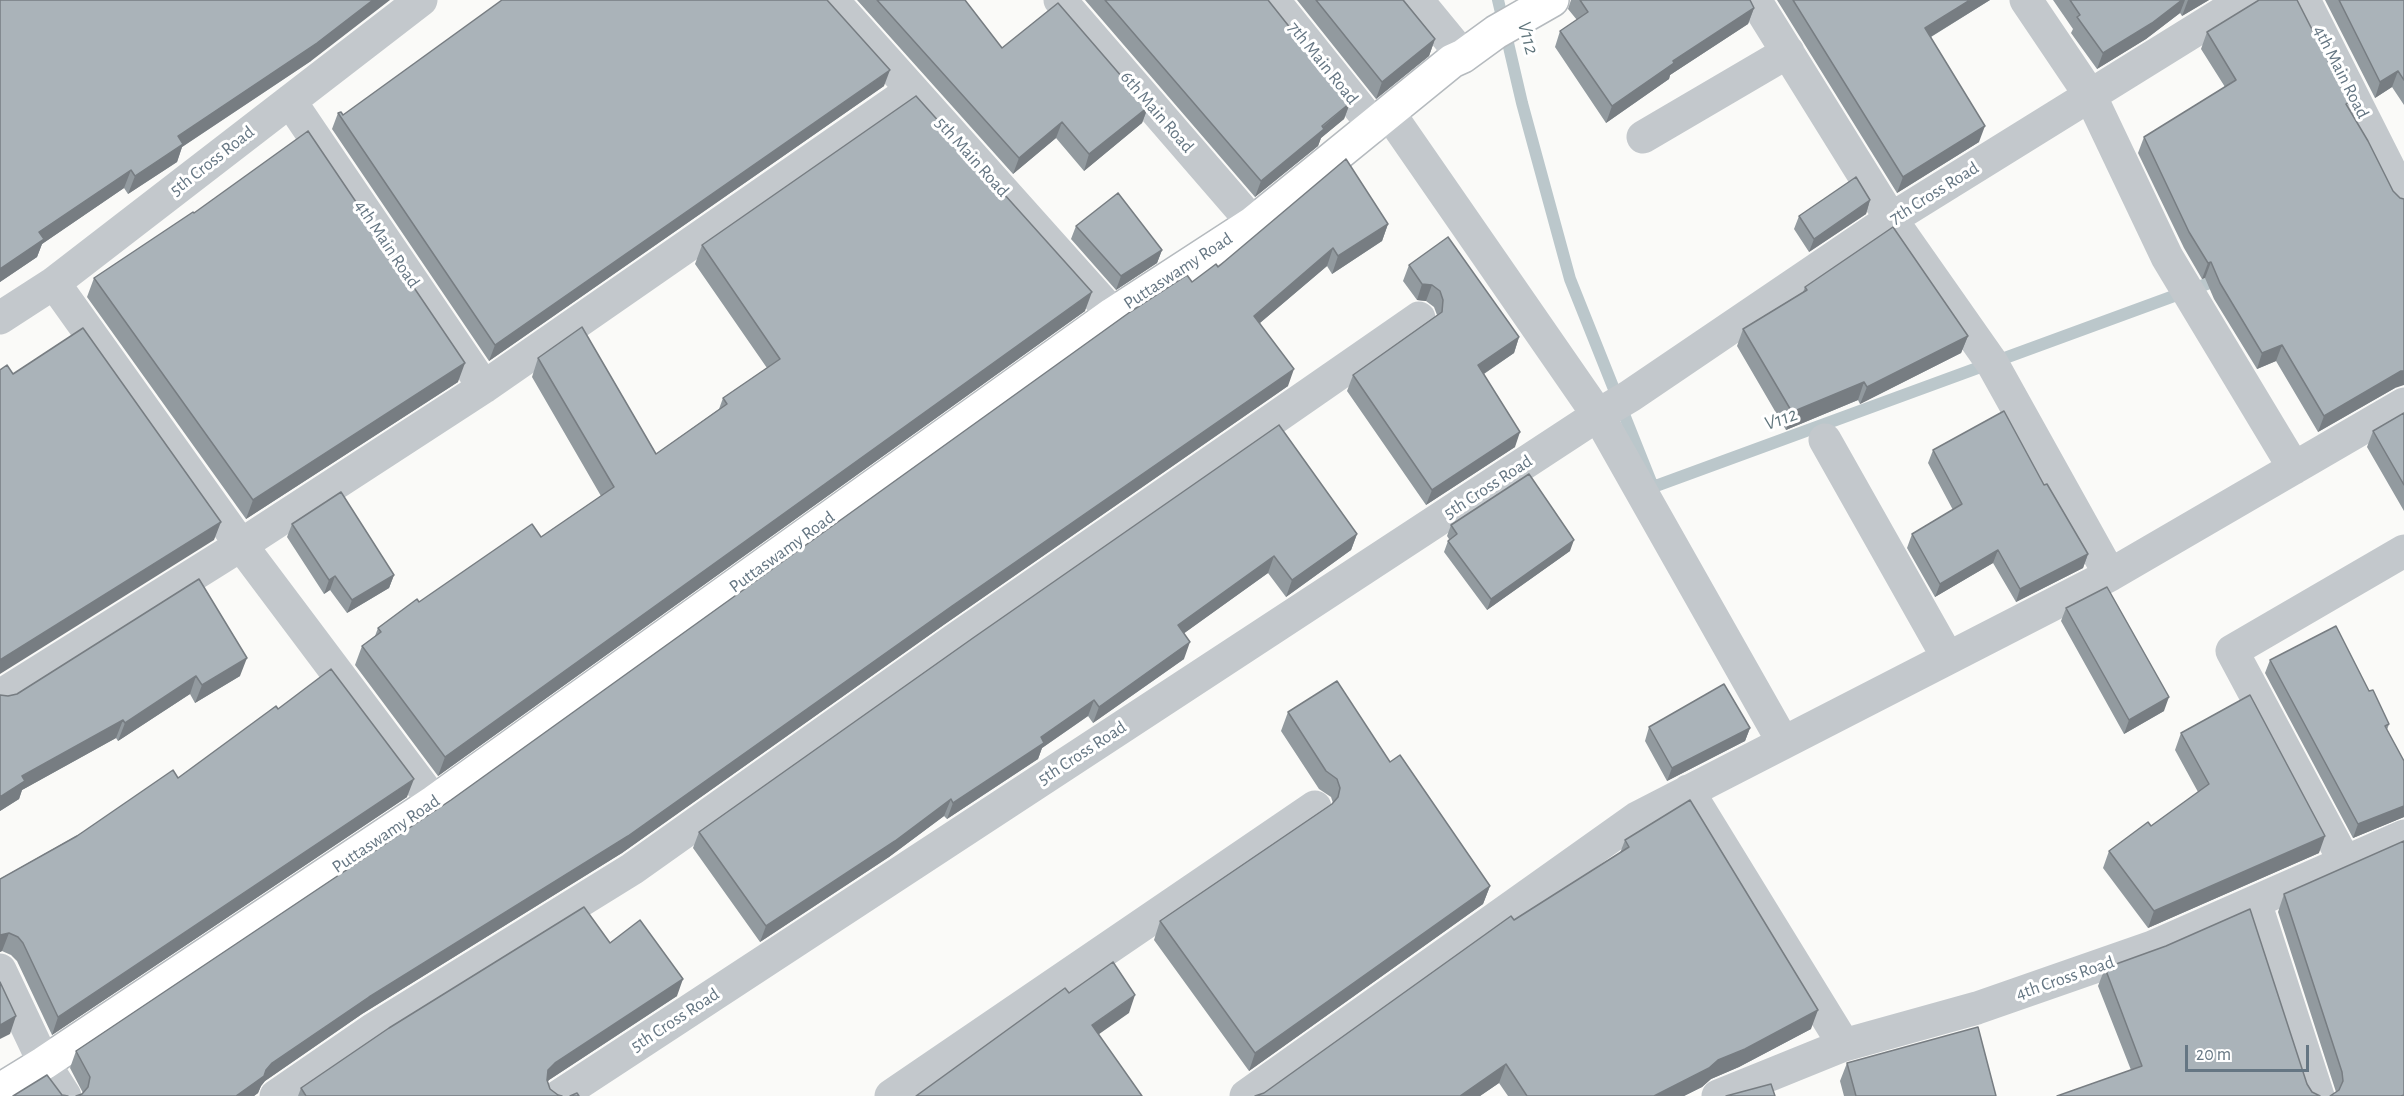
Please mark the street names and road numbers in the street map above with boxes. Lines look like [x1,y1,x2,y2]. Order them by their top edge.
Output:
street label: 7th Main Road [1283,17,1363,109]
street label: 4th Main Road [2308,22,2374,122]
street label: 6th Main Road [1116,67,1198,157]
street label: 5th Main Road [930,112,1014,202]
street label: 5th Cross Road [165,121,259,201]
street label: 7th Cross Road [1885,157,1983,229]
street label: 4th Main Road [350,196,424,292]
street label: Puttaswamy Road [1120,228,1236,314]
street label: 5th Cross Road [1440,450,1536,524]
street label: Puttaswamy Road [725,506,839,598]
street label: 5th Cross Road [1034,716,1130,790]
street label: Puttaswamy Road [328,790,444,878]
street label: 4th Cross Road [2013,951,2117,1005]
street label: 5th Cross Road [627,983,723,1057]

